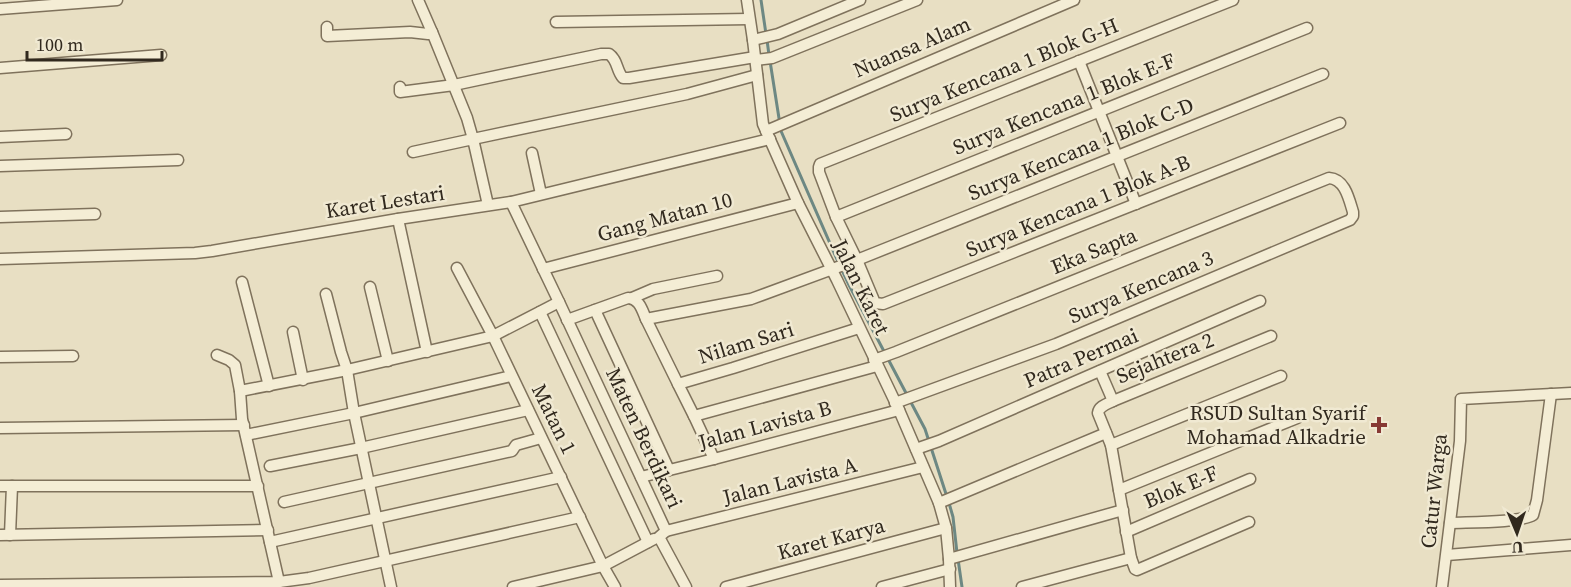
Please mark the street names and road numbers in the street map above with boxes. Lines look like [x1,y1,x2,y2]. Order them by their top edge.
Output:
street label: Nuansa Alam [849,9,975,84]
street label: Surya Kencana 1 Blok G-H [885,10,1122,129]
street label: Surya Kencana 1 Blok E-F [948,46,1179,162]
street label: Surya Kencana 1 Blok C-D [964,90,1198,207]
street label: Surya Kencana 1 Blok A-B [961,147,1194,264]
street label: Karet Lestari [323,178,447,225]
street label: Gang Matan 10 [594,185,736,248]
street label: Eka Sapta [1047,220,1141,281]
street label: Jalan Karet [825,233,897,340]
street label: Surya Kencana 3 [1064,243,1218,330]
street label: Nilam Sari [694,314,797,371]
street label: Patra Permai [1019,320,1142,395]
street label: Sejahtera 2 [1112,325,1218,390]
street label: Maten Berdikari [599,363,690,513]
street label: Matan 1 [525,379,584,459]
street label: Jalan Lavista B [694,393,835,456]
street label: Catur Warga [1413,432,1454,550]
street label: Jalan Lavista A [719,450,860,511]
street label: Blok E-F [1139,458,1223,515]
street label: Karet Karya [774,510,888,567]

